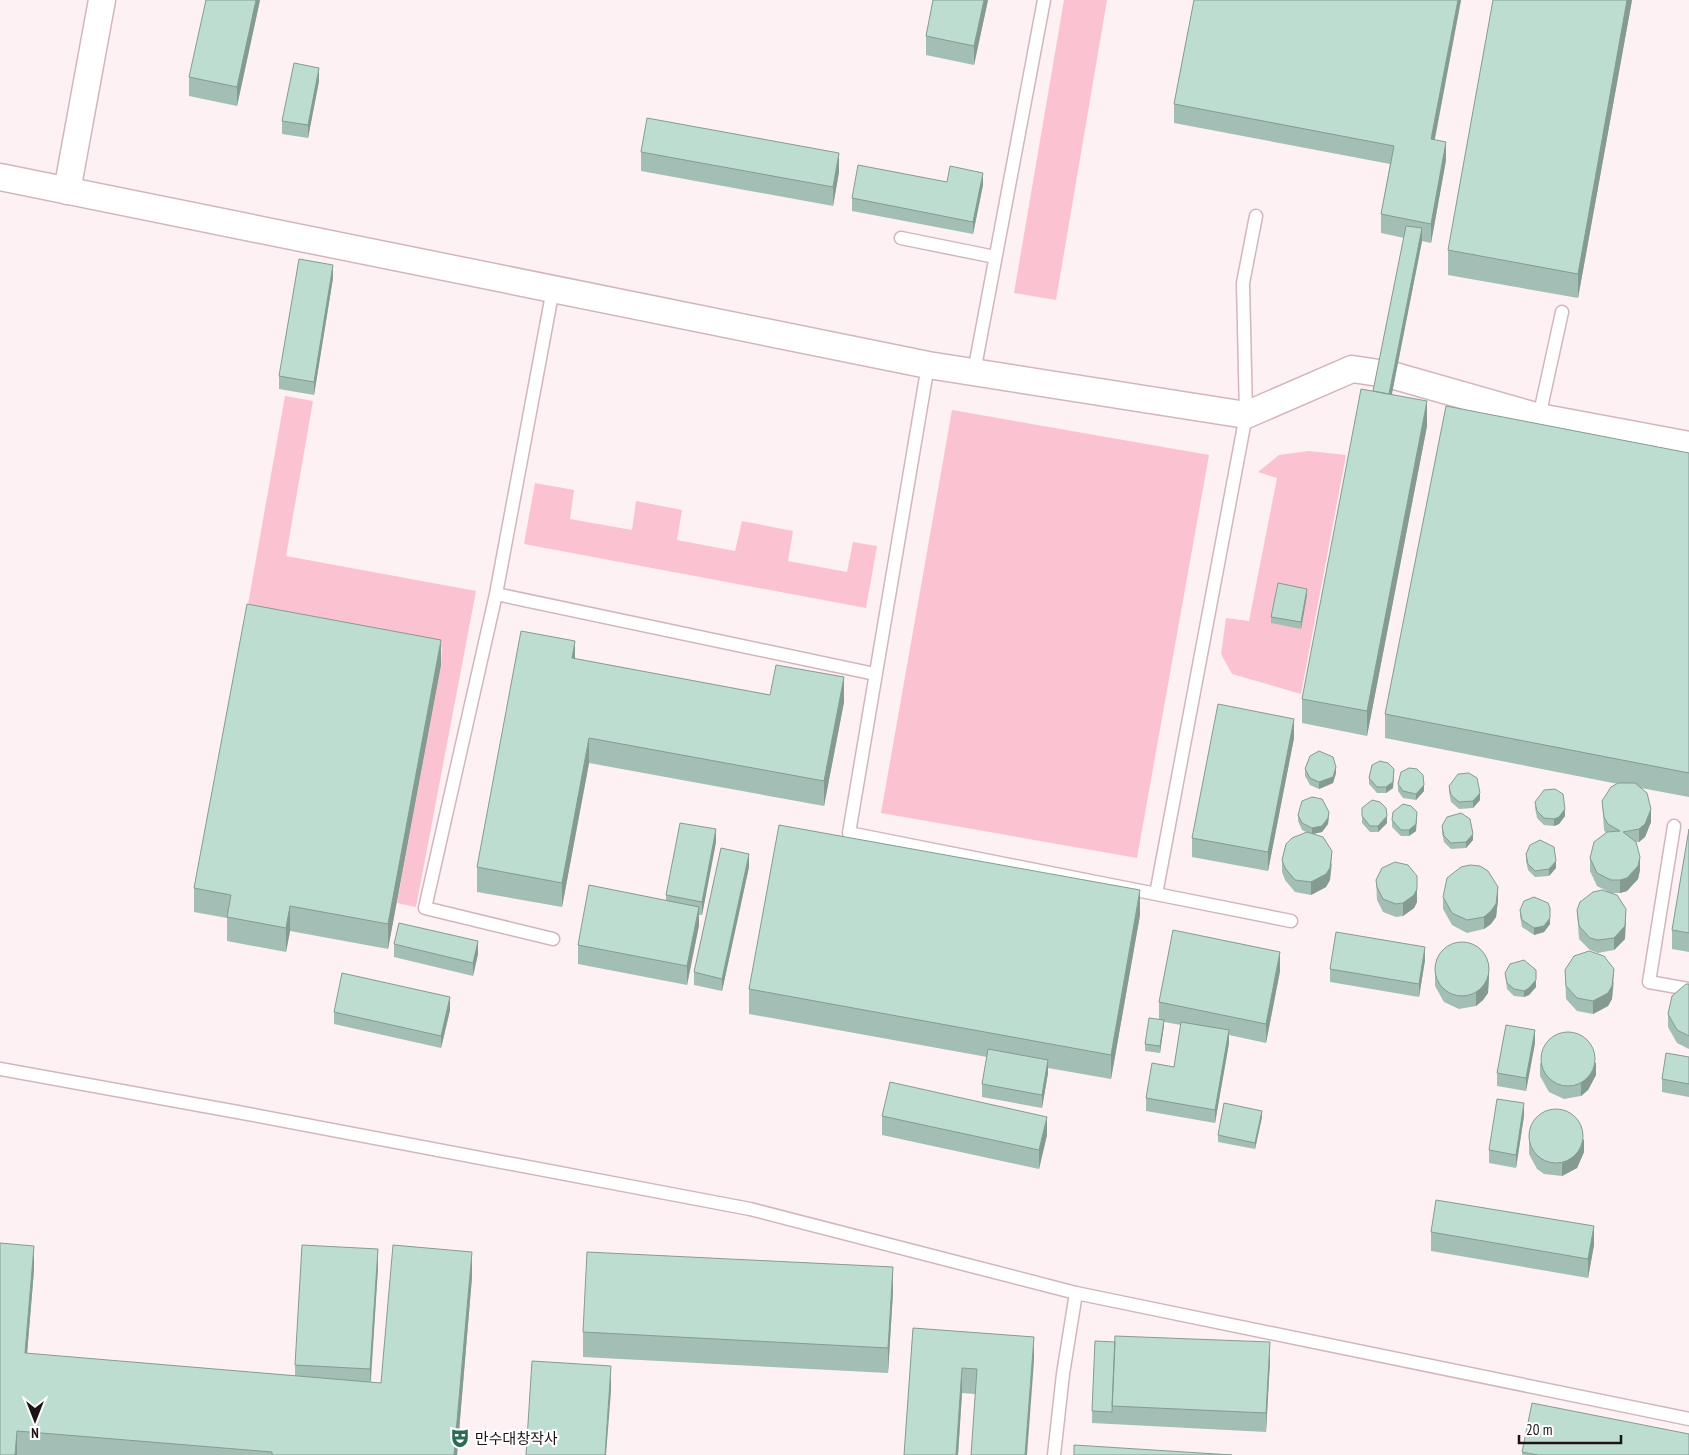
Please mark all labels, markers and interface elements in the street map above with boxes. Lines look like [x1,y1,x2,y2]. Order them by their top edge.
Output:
north arrow [10,1395,60,1445]
scale bar [1519,1412,1622,1444]
text: 20 m [1526,1420,1552,1439]
text: N [31,1424,39,1442]
theatre icon: 만수대창작사 [449,1427,471,1449]
place label: 만수대창작사 [475,1429,558,1448]

